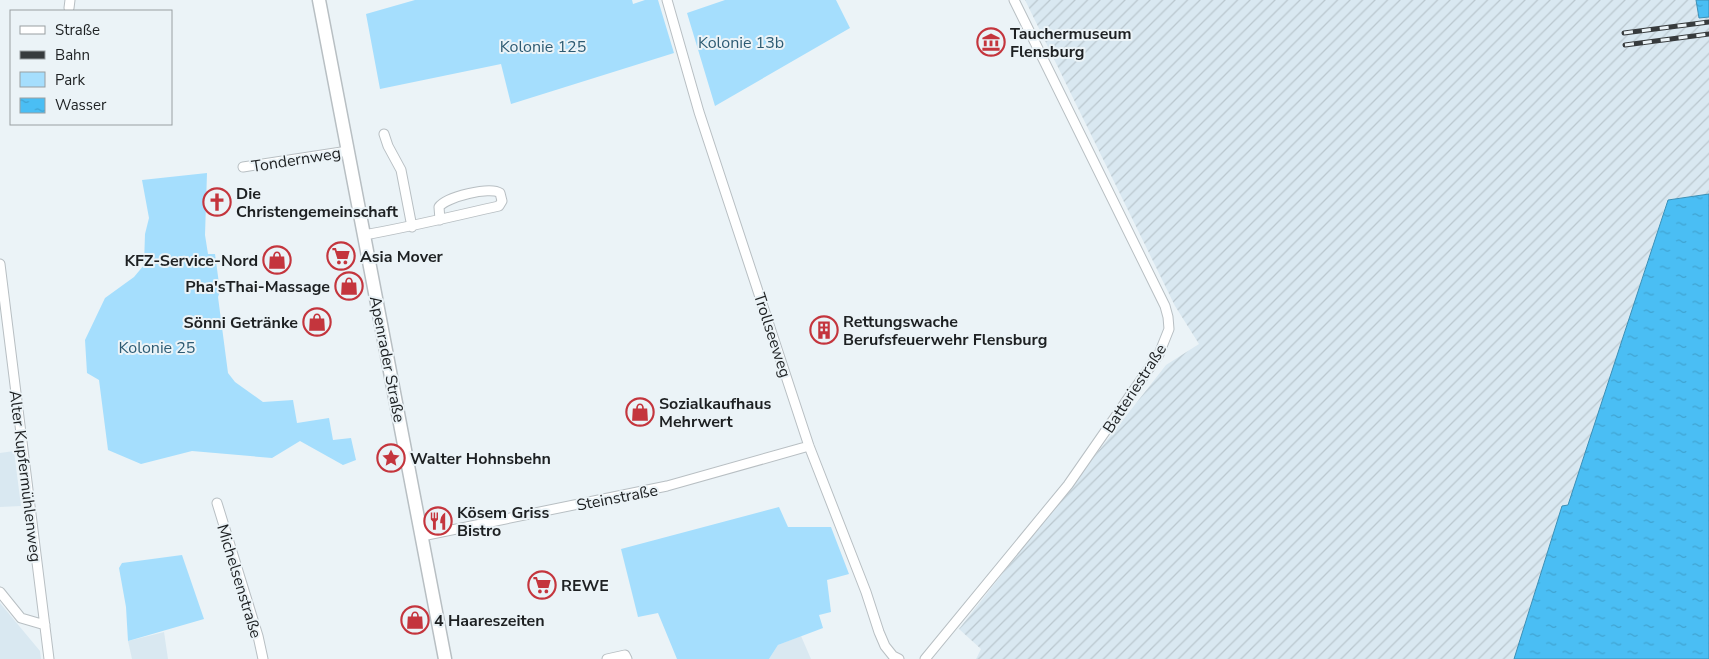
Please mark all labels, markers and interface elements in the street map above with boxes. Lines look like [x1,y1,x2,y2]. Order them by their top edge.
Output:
legend [10,10,172,125]
text: Straße [55,20,100,40]
place label: Tauchermuseum Flensburg [1010,23,1132,63]
museum icon: Tauchermuseum Flensburg [976,27,1006,57]
park label: Kolonie 13b [698,32,784,54]
park label: Kolonie 125 [500,36,586,58]
text: Bahn [55,45,90,65]
text: Park [55,70,85,90]
text: Wasser [55,95,107,115]
street label: Tondernweg [250,142,342,178]
place label: Die Christengemeinschaft [236,183,399,223]
church icon: Die Christengemeinschaft [202,187,232,217]
supermarket icon: Asia Mover [326,241,356,271]
shop icon: KFZ-Service-Nord [262,245,292,275]
place label: Asia Mover [360,246,444,268]
place label: KFZ-Service-Nord [124,250,258,272]
shop icon: Pha'sThai-Massage [334,271,364,301]
place label: Pha'sThai-Massage [185,276,330,298]
street label: Trollseeweg [748,290,796,381]
street label: Apenrader Straße [364,294,410,424]
shop icon: Sönni Getränke [302,307,332,337]
place label: Rettungswache Berufsfeuerwehr Flensburg [843,311,1047,351]
place label: Sönni Getränke [184,312,298,334]
building icon: Rettungswache Berufsfeuerwehr Flensburg [809,315,839,345]
park label: Kolonie 25 [119,337,195,359]
street label: Batteriestraße [1098,340,1172,437]
street label: Alter Kupfermühlenweg [4,389,46,563]
place label: Sozialkaufhaus Mehrwert [659,393,771,433]
shop icon: Sozialkaufhaus Mehrwert [625,397,655,427]
place icon: Walter Hohnsbehn [376,443,406,473]
place label: Walter Hohnsbehn [410,448,551,470]
street label: Steinstraße [575,479,660,517]
place label: Kösem Griss Bistro [457,502,549,542]
restaurant icon: Kösem Griss Bistro [423,506,453,536]
street label: Michelsenstraße [211,522,267,641]
supermarket icon: REWE [527,570,557,600]
place label: REWE [561,575,609,597]
shop icon: 4 Haareszeiten [400,605,430,635]
place label: 4 Haareszeiten [434,610,545,632]

